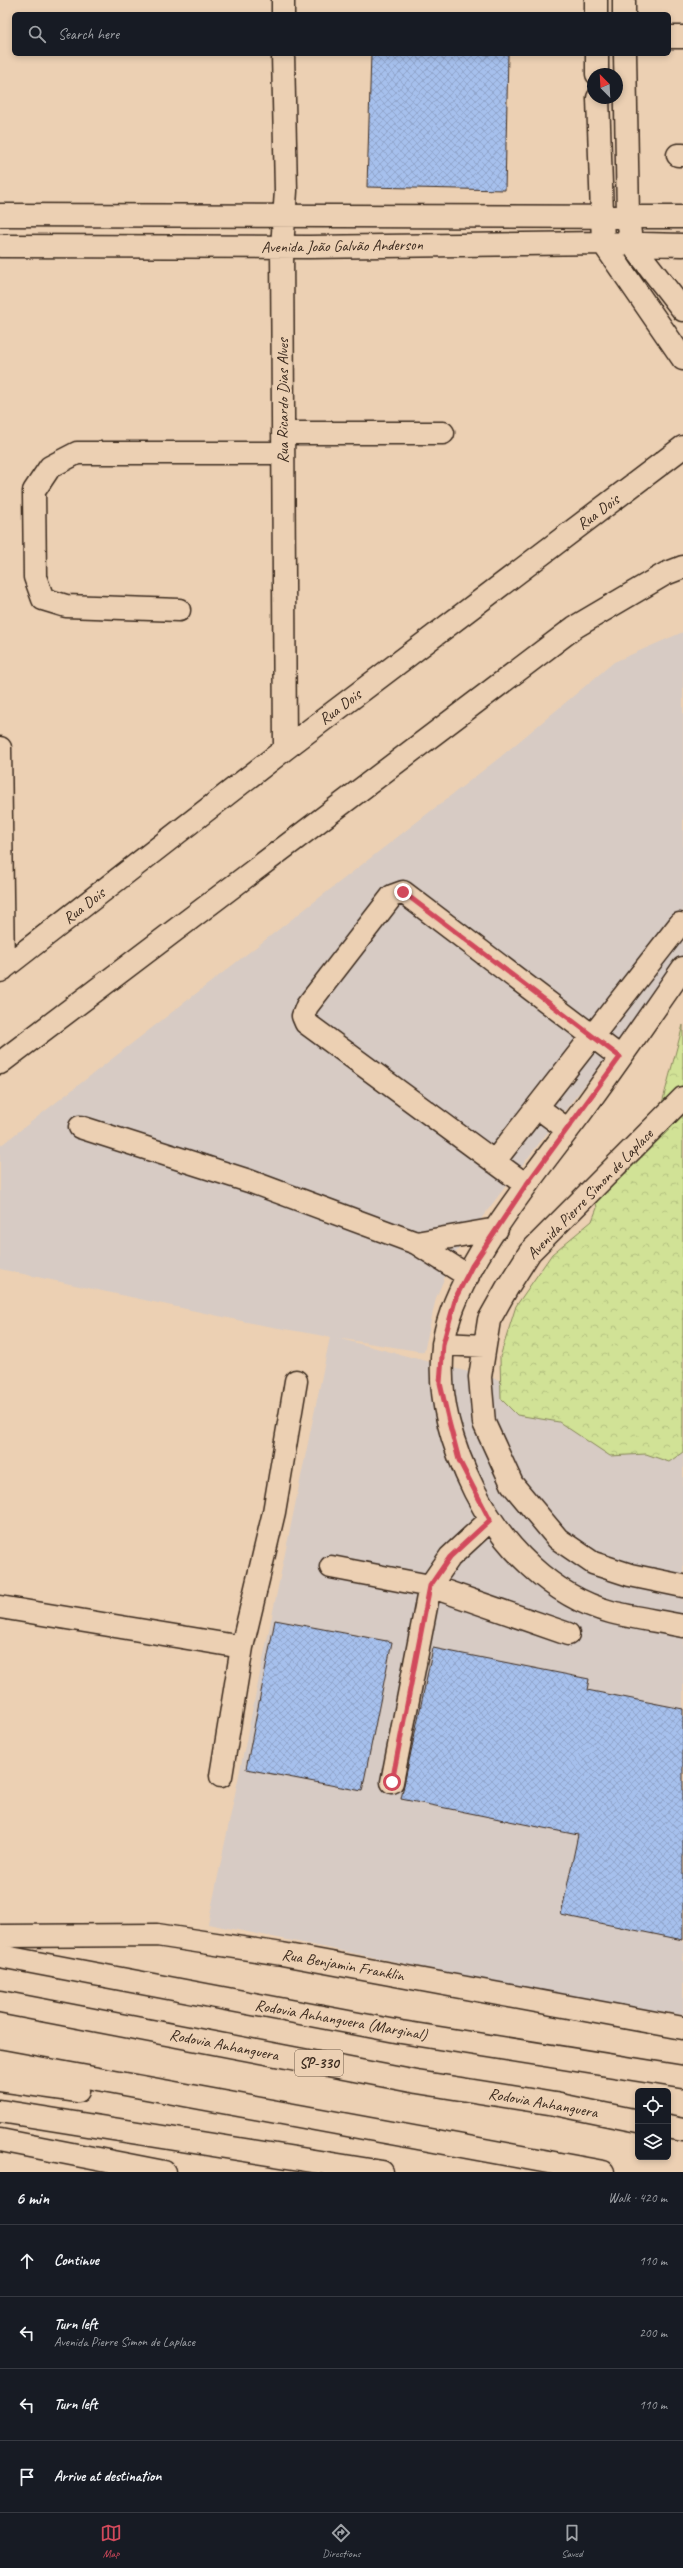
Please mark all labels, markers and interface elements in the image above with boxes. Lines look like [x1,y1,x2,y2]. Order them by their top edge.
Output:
search box [12,12,671,56]
icon: search [26,23,48,45]
text: Search here [58,25,119,44]
north arrow [587,68,623,104]
street label: Avenida João Galvão Anderson [261,235,424,257]
street label: Rua Ricardo Dias Alves [273,337,293,463]
street label: Rua Dois [573,489,624,534]
street label: Rua Dois [315,684,366,729]
street label: Rua Dois [59,882,110,929]
route end [394,883,412,901]
street label: Avenida Pierre Simon de Laplace [522,1123,659,1263]
route start [383,1773,401,1791]
street label: Rua Benjamin Franklin [280,1944,406,1986]
street label: Rodovia Anhanguera (Marginal) [253,1995,429,2045]
street label: Rodovia Anhanguera [168,2025,282,2066]
road number: SP-330 [295,2050,343,2076]
street label: Rodovia Anhanguera [487,2084,601,2123]
map controls [635,2088,671,2160]
button: locate [635,2088,671,2124]
button: layers [635,2124,671,2160]
text: 6 min [16,2188,49,2209]
text: Walk · 420 m [608,2190,667,2206]
icon: ahead [16,2250,38,2272]
text: Continue [54,2251,99,2270]
text: 110 m [639,2253,667,2269]
text: Turn left [54,2315,97,2334]
icon: left [16,2322,38,2344]
text: 200 m [639,2325,667,2341]
text: Avenida Pierre Simon de Laplace [54,2334,195,2350]
icon: left [16,2394,38,2416]
text: Turn left [54,2395,97,2414]
text: 110 m [639,2397,667,2413]
icon: arrive [16,2466,38,2488]
text: Arrive at destination [54,2467,161,2486]
tab: Map [100,2522,122,2560]
tab: Directions [322,2522,361,2560]
tab: Saved [561,2522,583,2560]

